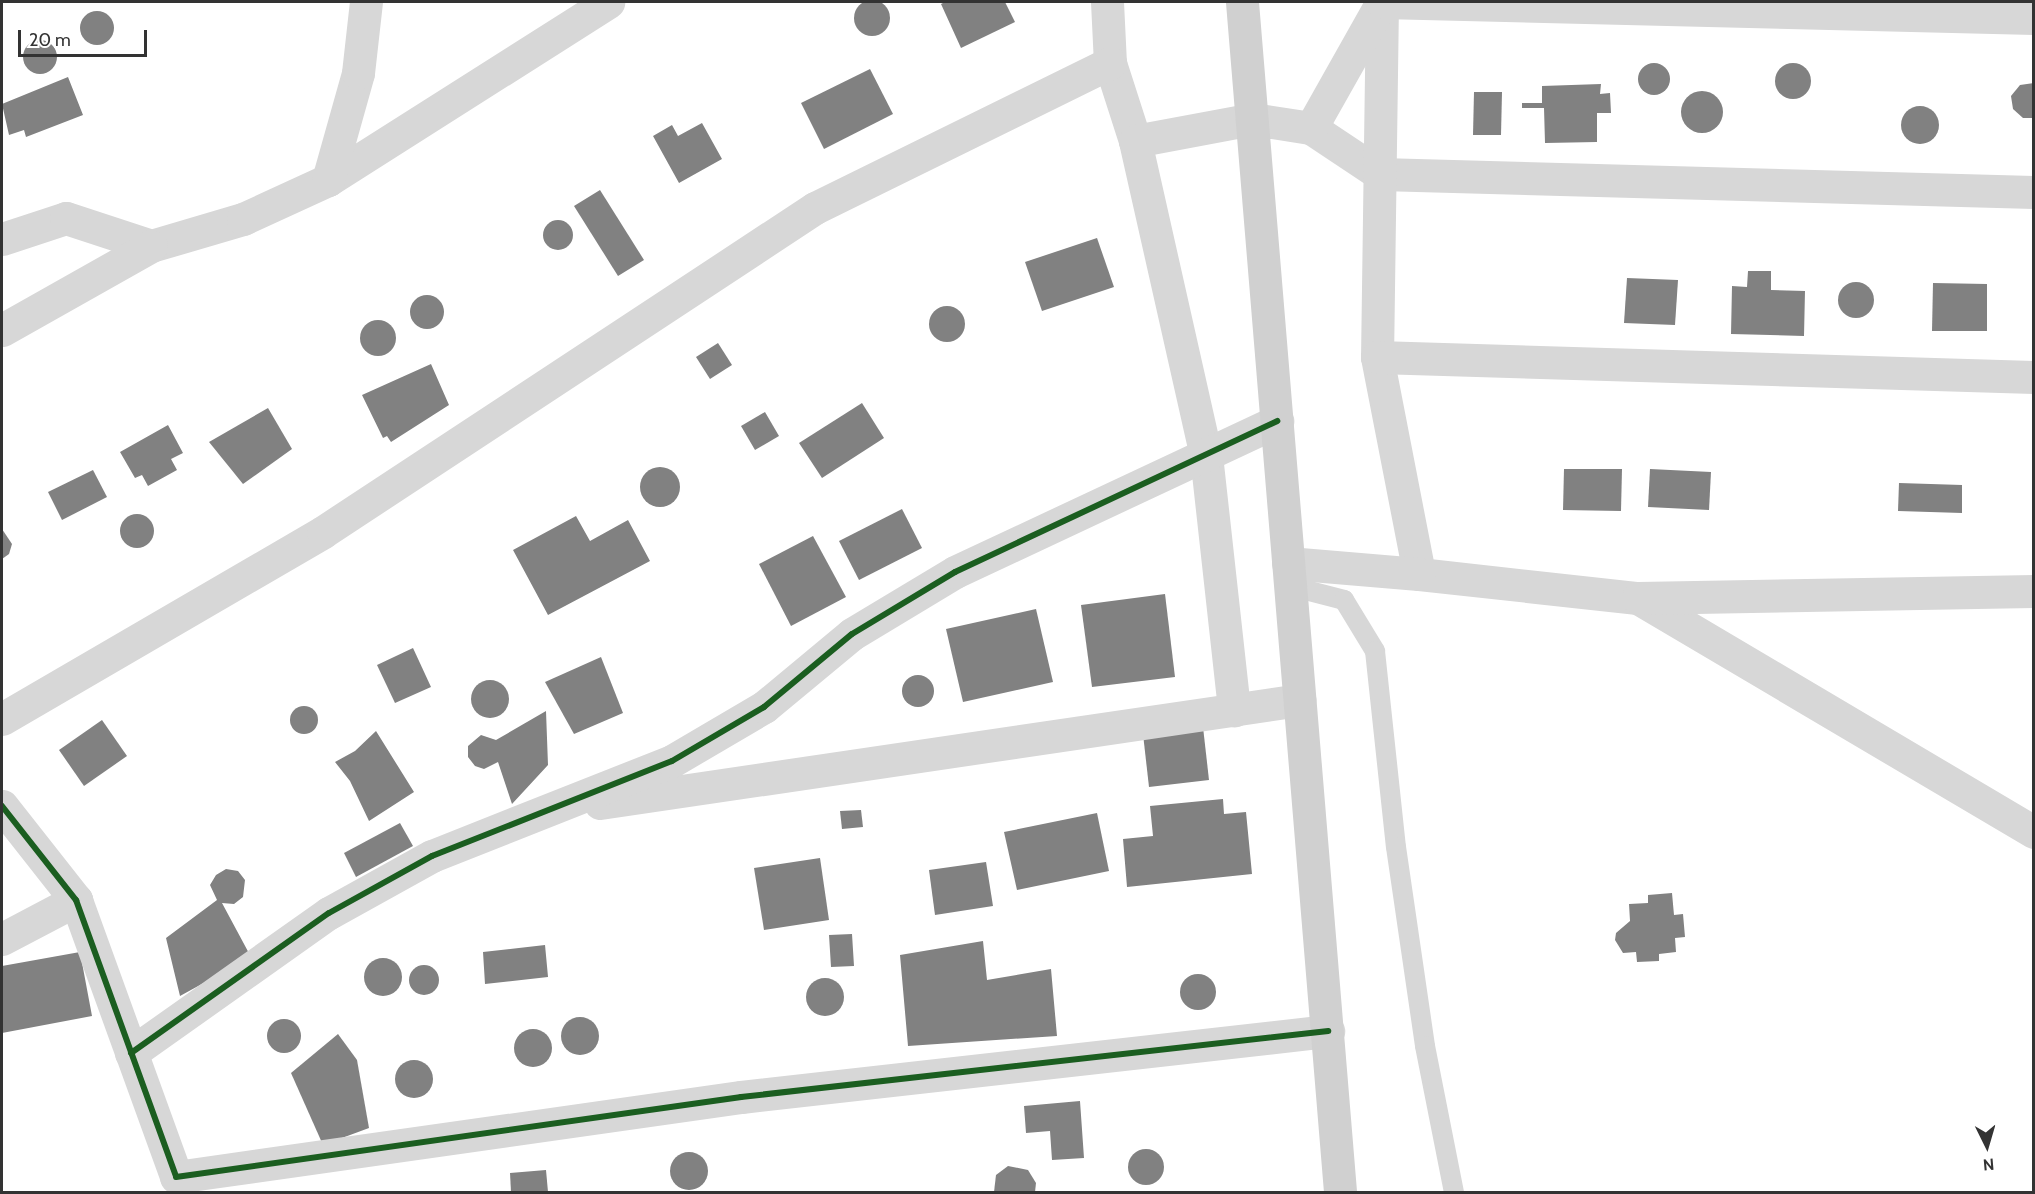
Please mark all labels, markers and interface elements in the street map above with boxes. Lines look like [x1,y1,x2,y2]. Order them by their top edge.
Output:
scale bar [21,18,150,56]
text: 20 m [29,29,71,51]
north arrow [1957,1116,2017,1176]
text: N [1982,1154,1995,1174]

